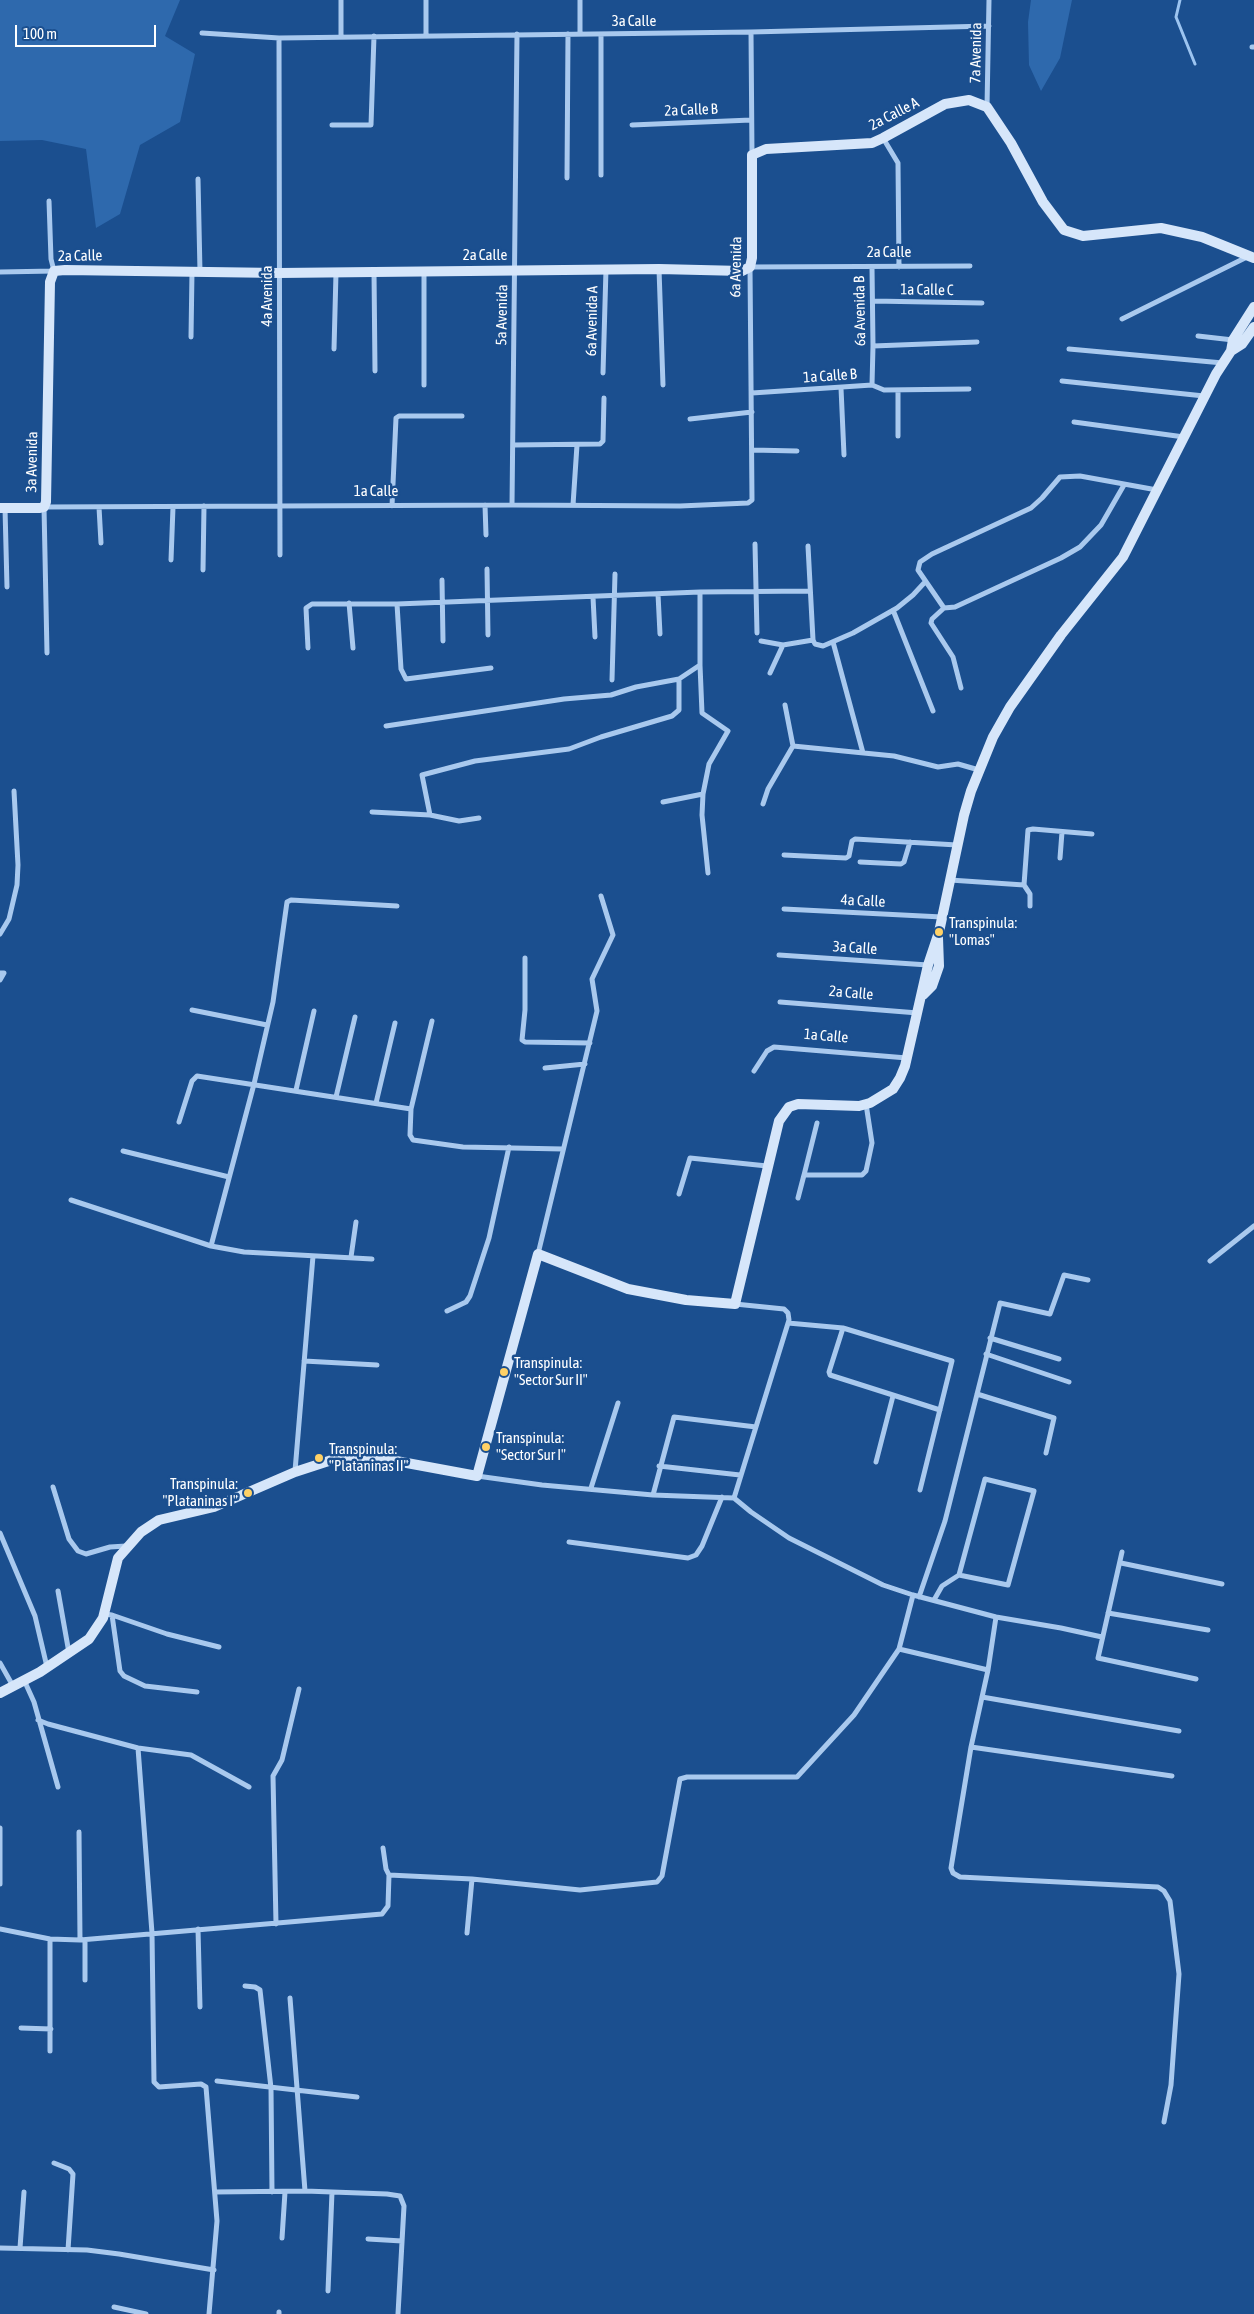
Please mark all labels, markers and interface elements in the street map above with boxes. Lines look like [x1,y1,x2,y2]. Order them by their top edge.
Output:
street label: 3a Calle [612,12,656,30]
scale bar [18,15,159,47]
street label: 7a Avenida [966,22,986,84]
text: 100 m [23,25,57,42]
street label: 2a Calle A [866,94,922,134]
street label: 2a Calle B [664,100,718,120]
street label: 6a Avenida [726,236,746,298]
street label: 2a Calle [867,243,911,261]
street label: 2a Calle [463,246,507,264]
street label: 2a Calle [58,247,102,265]
street label: 4a Avenida [258,265,276,327]
street label: 6a Avenida B [850,276,870,346]
street label: 1a Calle C [900,281,954,299]
street label: 5a Avenida [492,284,512,346]
street label: 6a Avenida A [582,286,602,356]
street label: 1a Calle B [803,365,857,387]
street label: 3a Avenida [22,431,42,493]
street label: 1a Calle [354,482,398,500]
street label: 4a Calle [840,891,886,911]
place label: Transpinula: "Lomas" [949,914,1017,949]
marker: Transpinula: "Lomas" [933,926,945,938]
street label: 3a Calle [832,937,878,959]
street label: 2a Calle [828,982,874,1004]
street label: 1a Calle [803,1025,849,1047]
place label: Transpinula: "Sector Sur II" [514,1354,588,1389]
marker: Transpinula: "Sector Sur II" [498,1366,510,1378]
place label: Transpinula: "Sector Sur I" [496,1429,566,1464]
place label: Transpinula: "Plataninas II" [329,1440,408,1475]
marker: Transpinula: "Sector Sur I" [480,1441,492,1453]
marker: Transpinula: "Plataninas II" [313,1452,325,1464]
place label: Transpinula: "Plataninas I" [162,1475,238,1510]
marker: Transpinula: "Plataninas I" [242,1487,254,1499]

